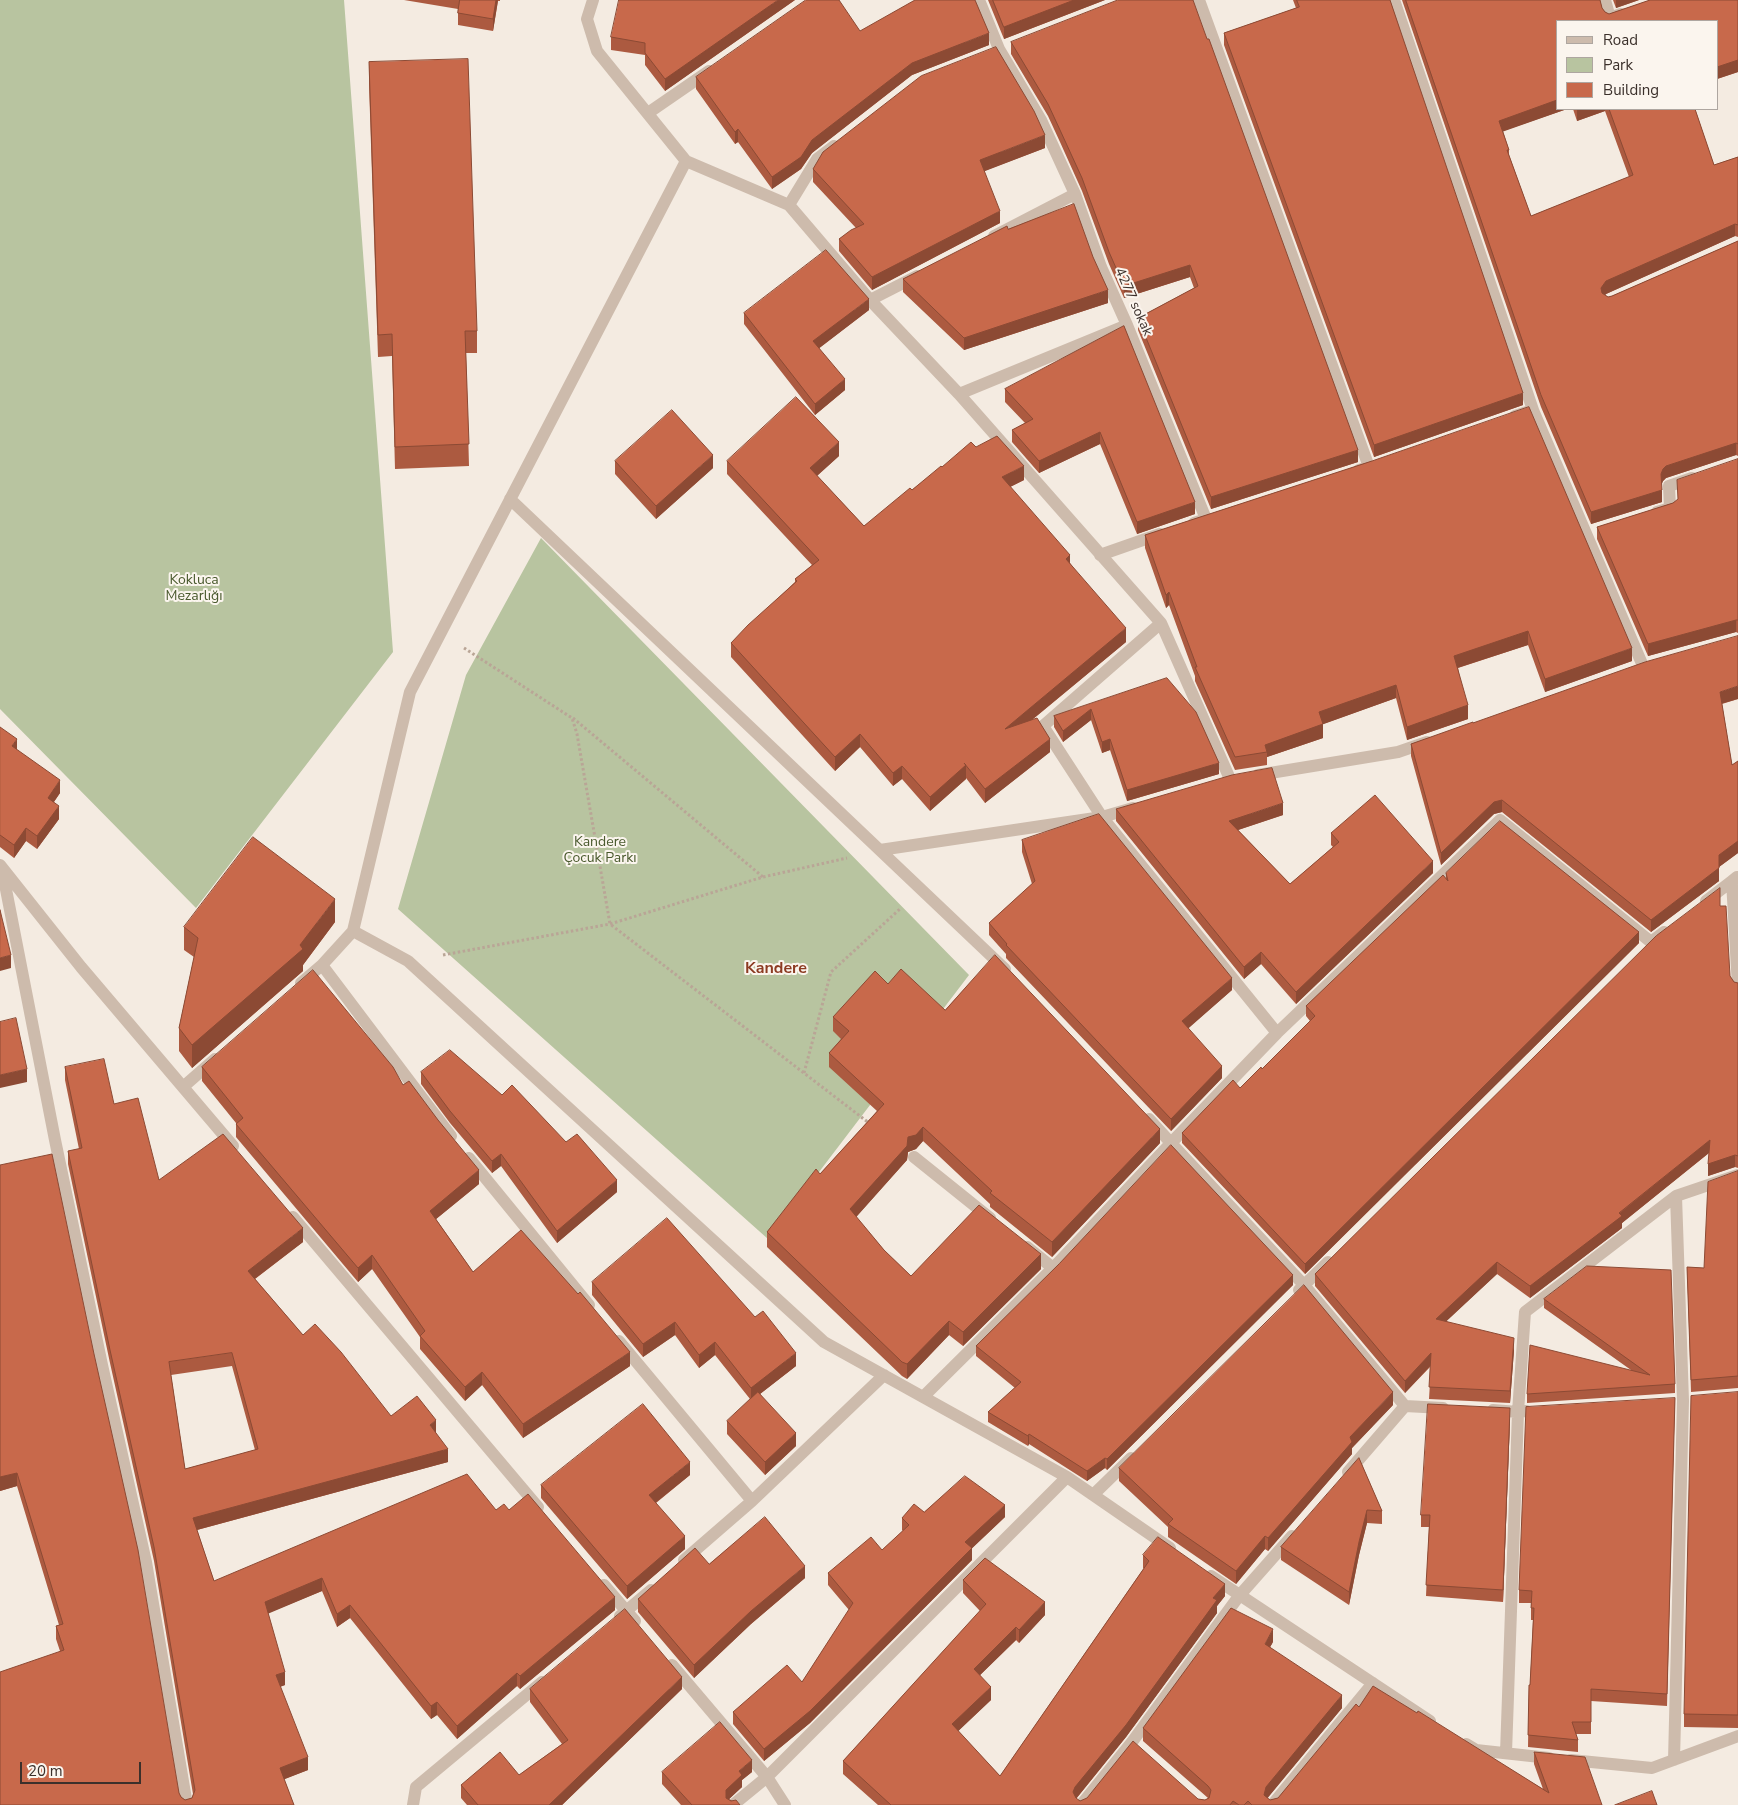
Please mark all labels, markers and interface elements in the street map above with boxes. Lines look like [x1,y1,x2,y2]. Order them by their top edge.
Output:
legend [1556,20,1718,110]
text: Road [1603,30,1638,50]
text: Park [1603,55,1633,75]
text: Building [1603,80,1659,100]
street label: 4277 sokak [1110,265,1156,339]
park label: Kokluca Mezarlığı [165,573,223,606]
park label: Kandere Çocuk Parkı [564,835,636,868]
district label: Kandere [745,959,807,979]
scale bar [22,1752,144,1784]
text: 20 m [28,1761,63,1781]

